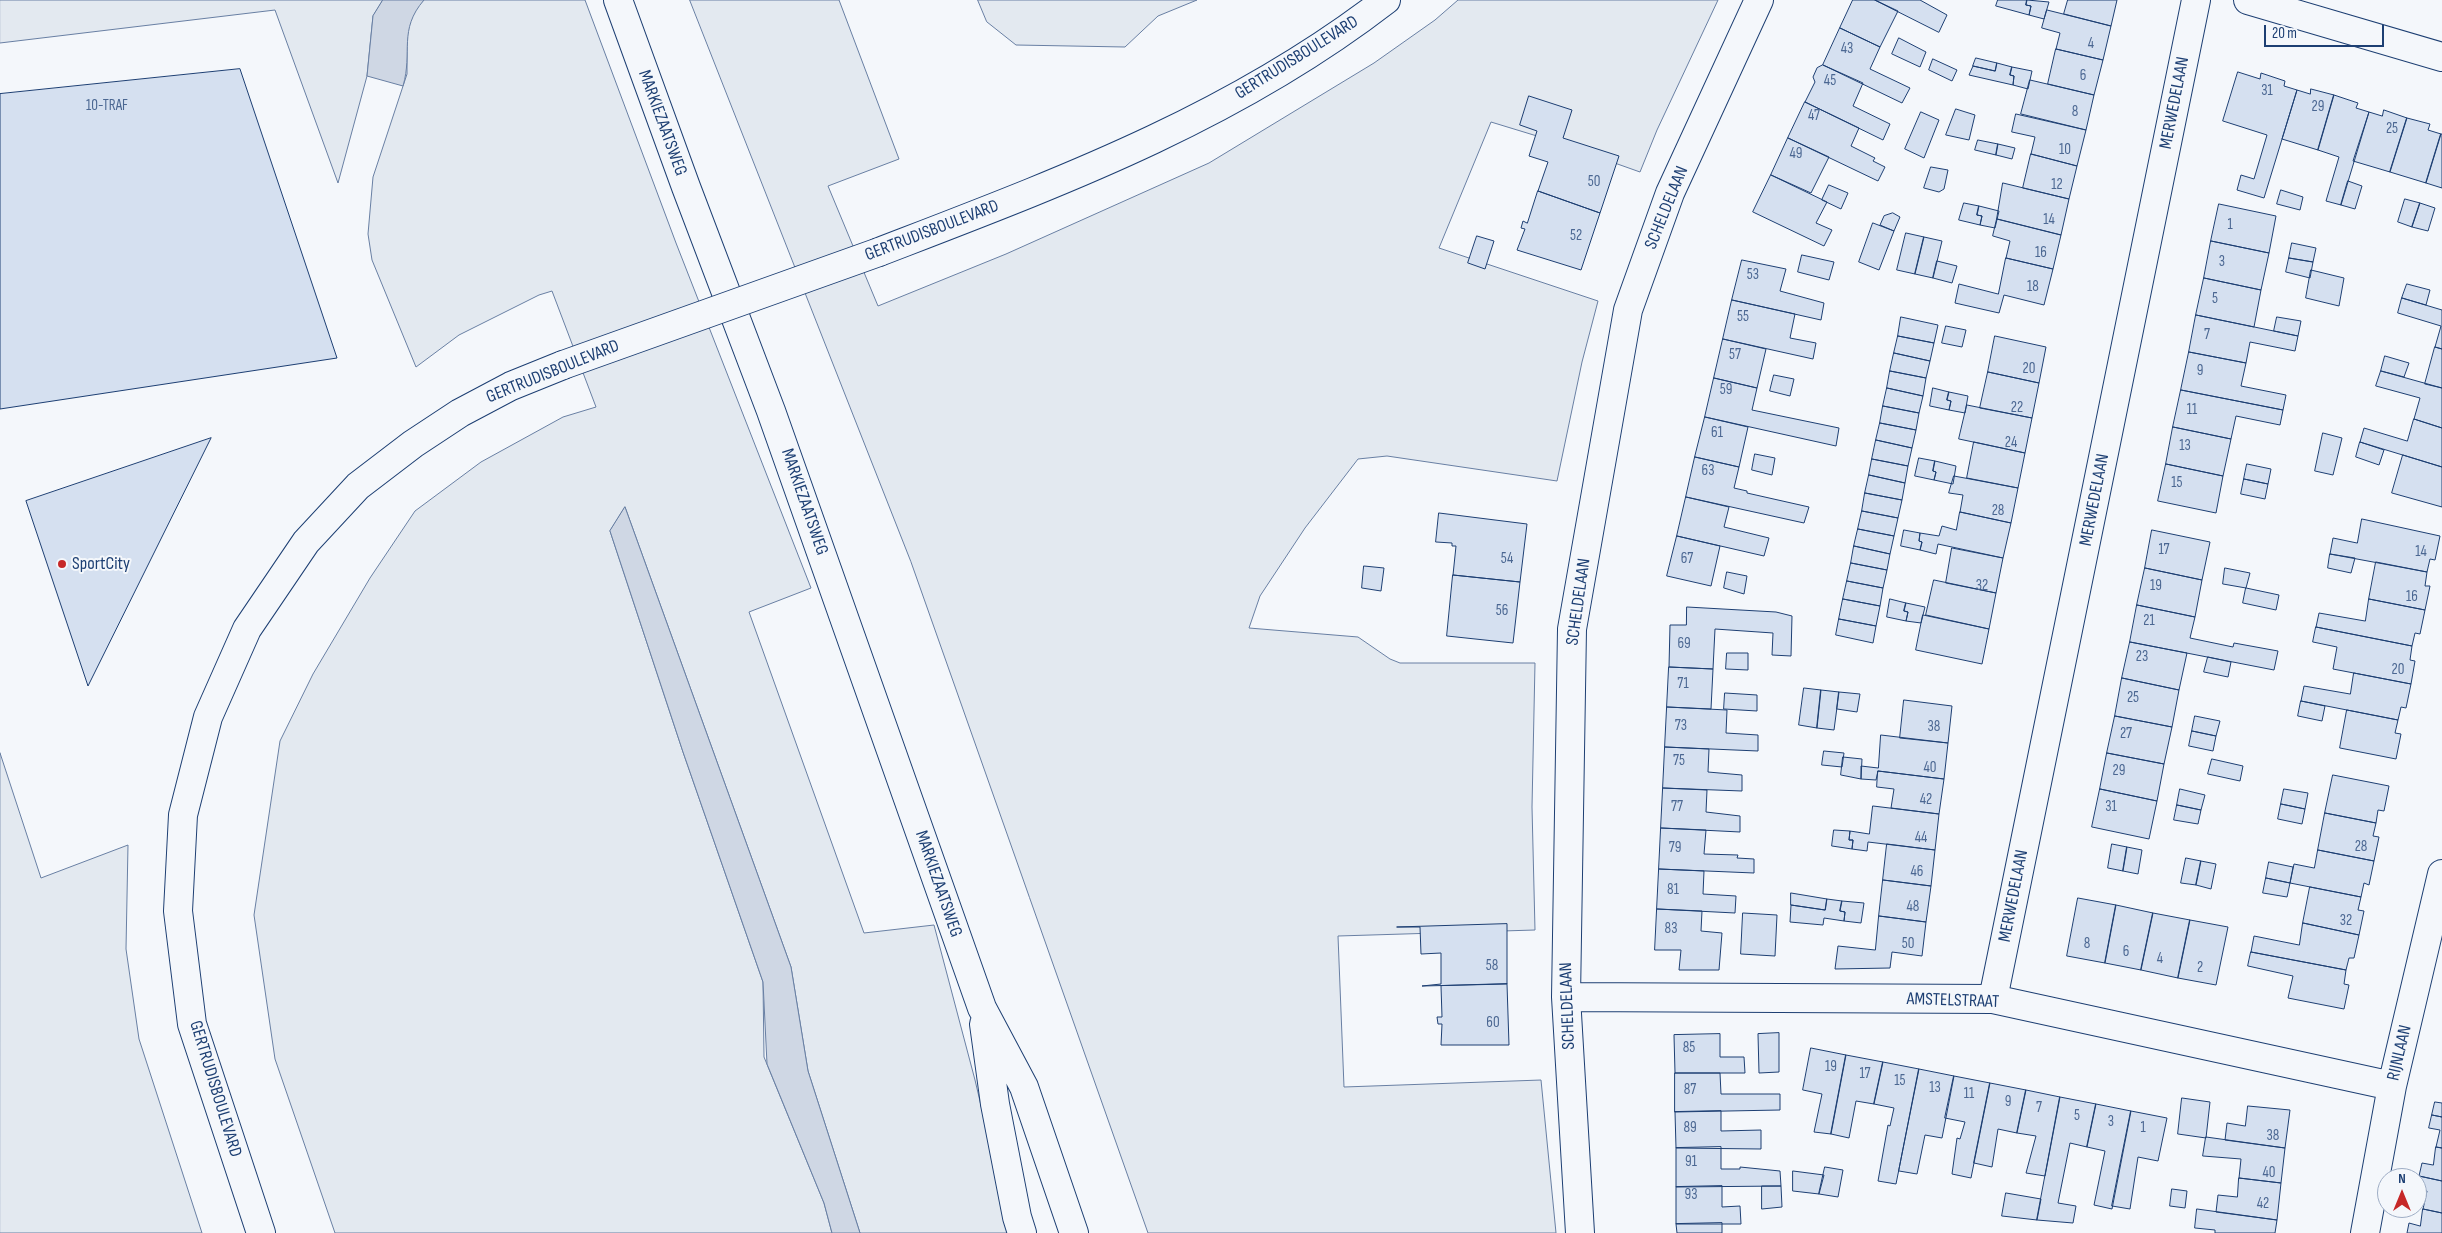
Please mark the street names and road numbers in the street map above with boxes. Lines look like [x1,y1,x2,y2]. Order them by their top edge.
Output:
street label: GERTRUDISBOULEVARD [1231,11,1363,105]
street label: MERWEDELAAN [2155,55,2195,151]
street label: MARKIEZAATSWEG [633,67,691,179]
street label: SCHELDELAAN [1641,163,1693,253]
street label: GERTRUDISBOULEVARD [862,196,1002,266]
street label: GERTRUDISBOULEVARD [483,335,623,409]
street label: MARKIEZAATSWEG [776,446,832,558]
street label: MERWEDELAAN [2075,452,2115,548]
street label: SCHELDELAAN [1562,557,1596,647]
street label: MARKIEZAATSWEG [910,828,966,940]
street label: MERWEDELAAN [1994,848,2034,944]
street label: SCHELDELAAN [1556,962,1580,1050]
street label: AMSTELSTRAAT [1906,989,2000,1013]
street label: GERTRUDISBOULEVARD [184,1018,246,1160]
street label: RIJNLAAN [2383,1023,2417,1083]

